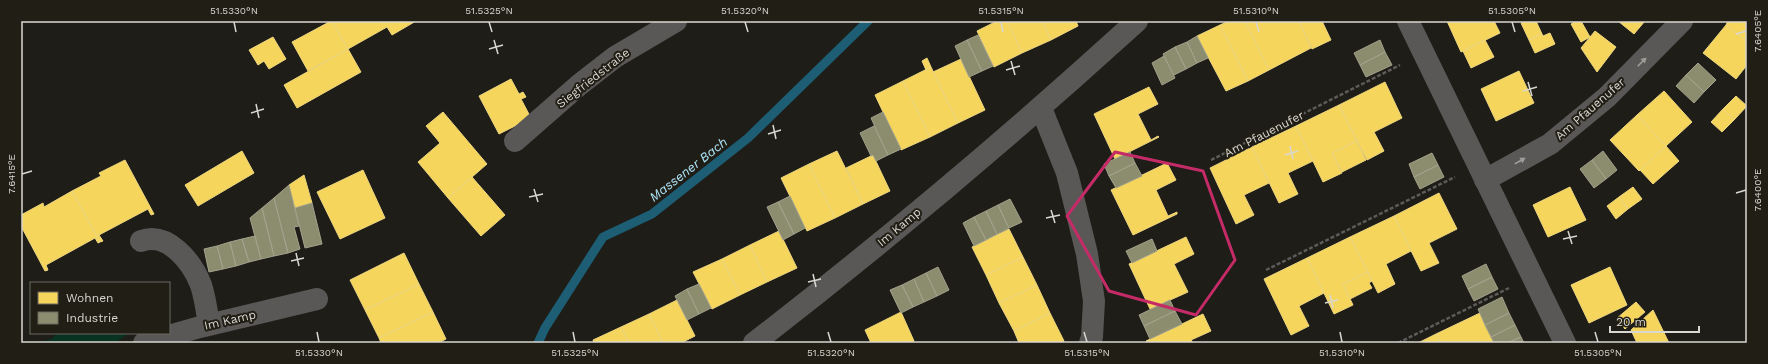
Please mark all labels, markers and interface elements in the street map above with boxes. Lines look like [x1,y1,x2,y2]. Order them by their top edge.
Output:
text: 51.5330°N [210,5,258,16]
text: 51.5325°N [465,5,513,16]
text: 51.5320°N [721,5,769,16]
text: 51.5315°N [978,5,1024,16]
text: 51.5310°N [1233,5,1279,16]
text: 51.5305°N [1488,5,1536,16]
text: 7.6405°E [1752,10,1763,52]
street label: Siegfriedstraße [554,45,632,111]
one-way arrow [1637,57,1647,67]
street label: Am Pfauenufer [1552,75,1628,143]
street label: Am Pfauenufer [1222,108,1306,160]
water label: Massener Bach [646,134,730,205]
text: 7.6415°E [6,154,17,194]
one-way arrow [1514,157,1525,164]
text: 7.6400°E [1752,169,1763,211]
street label: Im Kamp [874,205,924,249]
legend [30,282,170,334]
text: Wohnen [66,291,114,305]
street label: Im Kamp [203,307,257,333]
scale bar [1610,308,1699,334]
text: Industrie [66,311,118,325]
text: 20 m [1616,315,1646,329]
text: 51.5330°N [295,347,343,358]
text: 51.5325°N [551,347,599,358]
text: 51.5320°N [807,347,855,358]
text: 51.5315°N [1064,347,1110,358]
text: 51.5310°N [1319,347,1365,358]
text: 51.5305°N [1574,347,1622,358]

